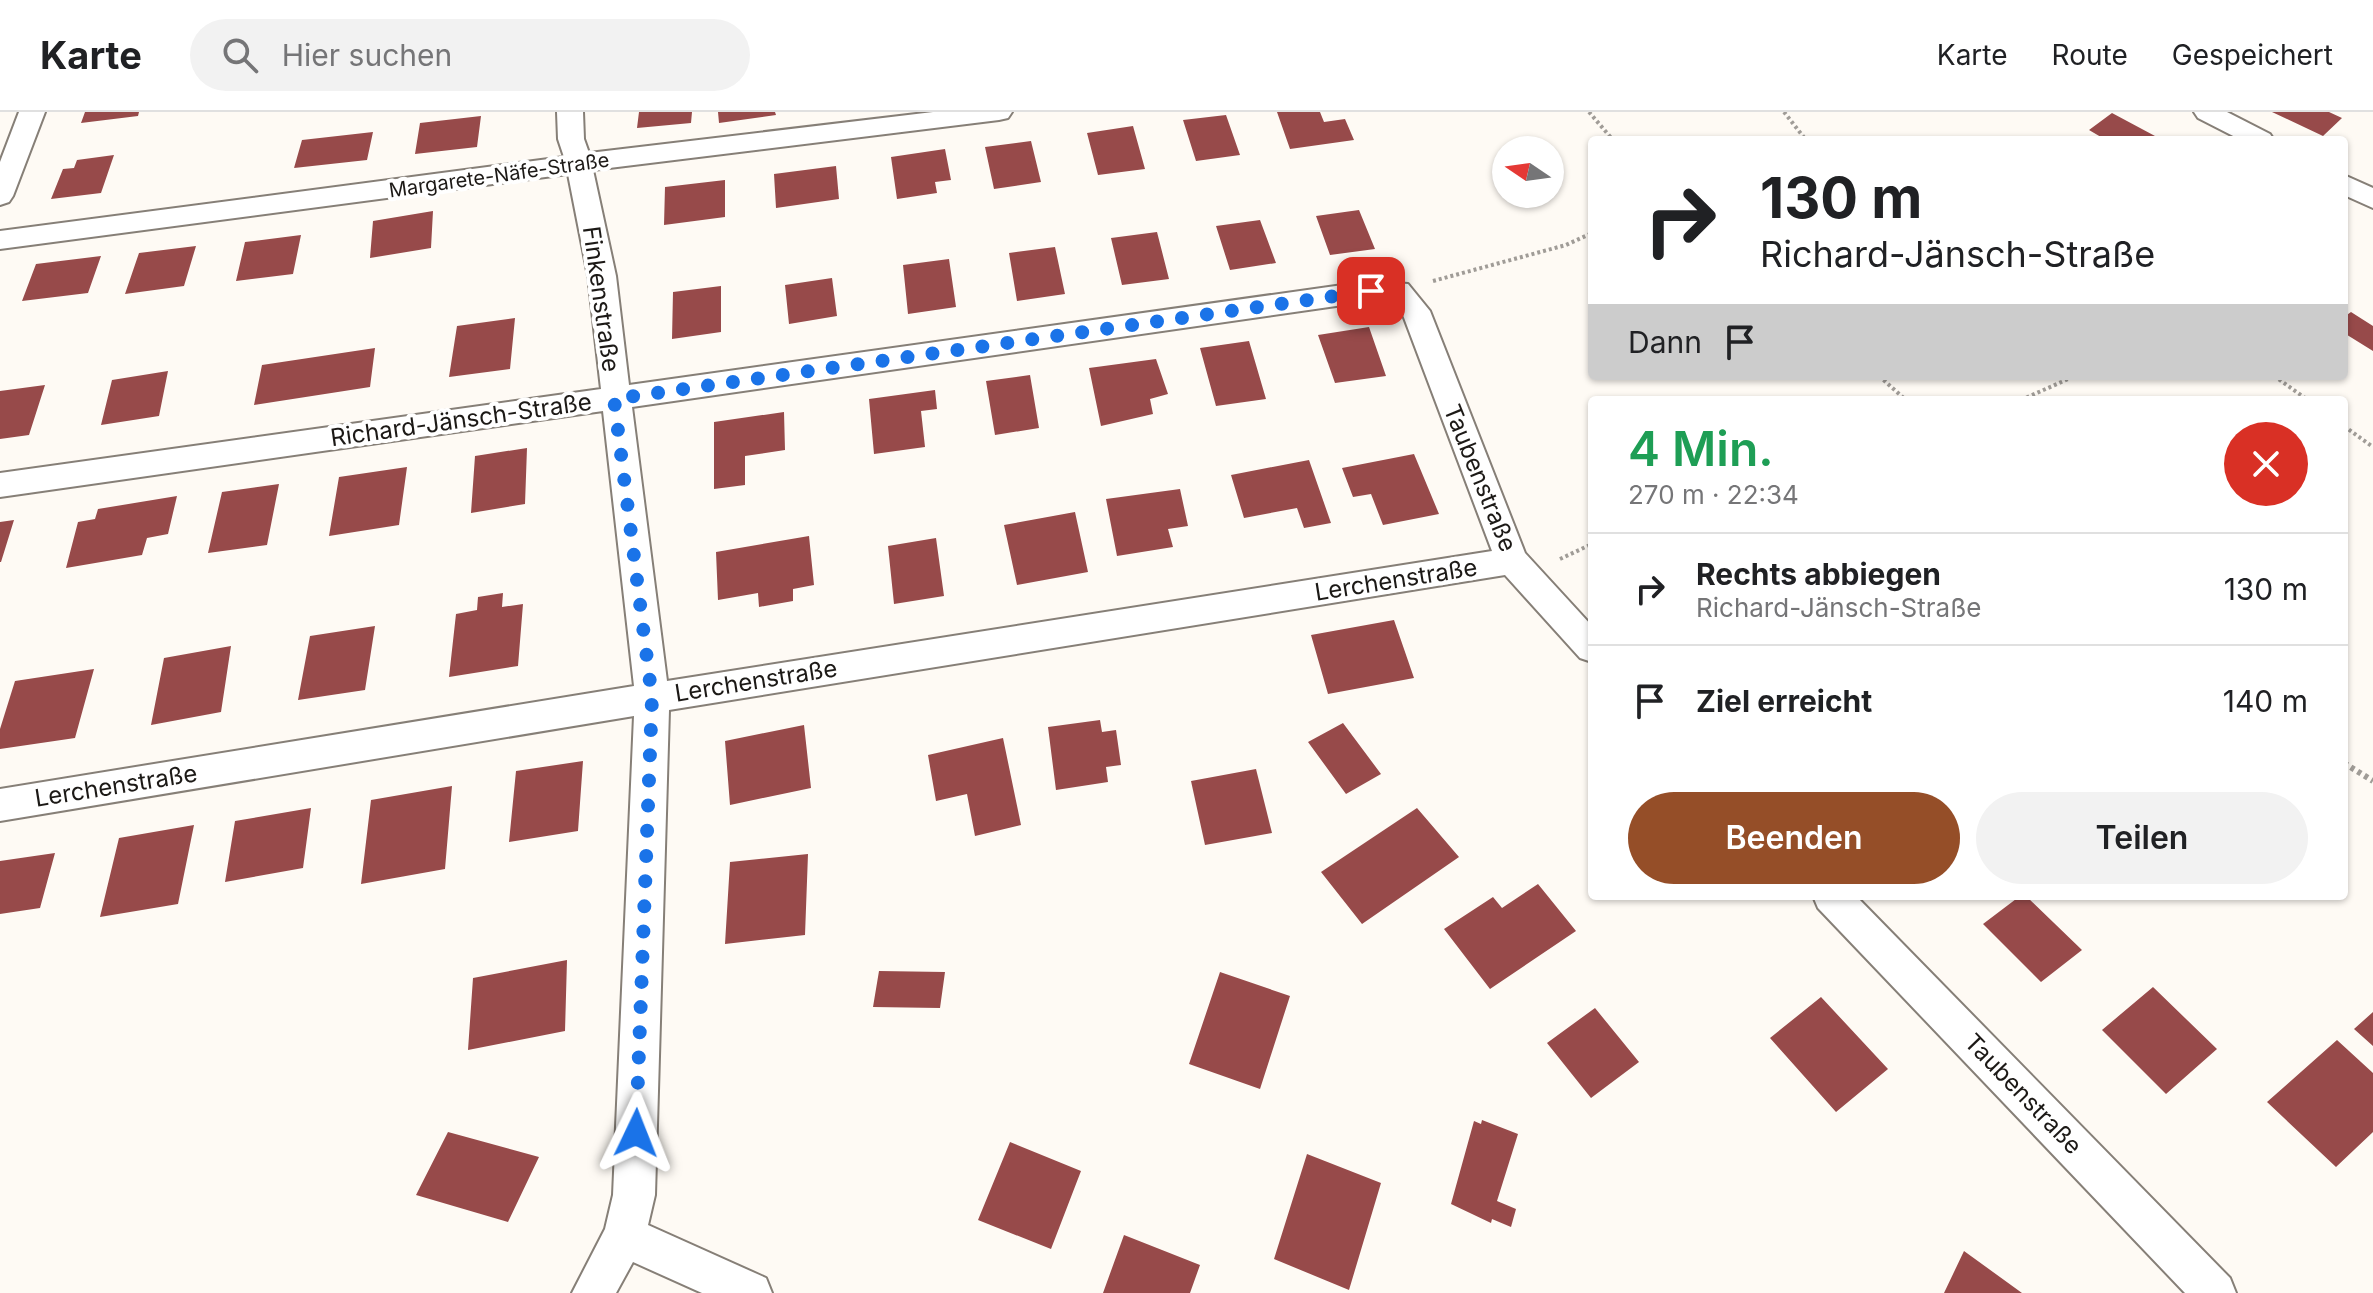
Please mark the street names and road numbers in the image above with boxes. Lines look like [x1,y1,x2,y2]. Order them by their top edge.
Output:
street label: Margarete-Näfe-Straße [387,148,611,202]
street label: Finkenstraße [577,224,626,374]
street label: Richard-Jänsch-Straße [328,387,593,452]
street label: Taubenstraße [1438,400,1523,556]
street label: Lerchenstraße [1313,552,1479,607]
street label: Lerchenstraße [673,653,839,708]
street label: Lerchenstraße [33,758,199,813]
street label: Taubenstraße [1959,1027,2088,1160]

